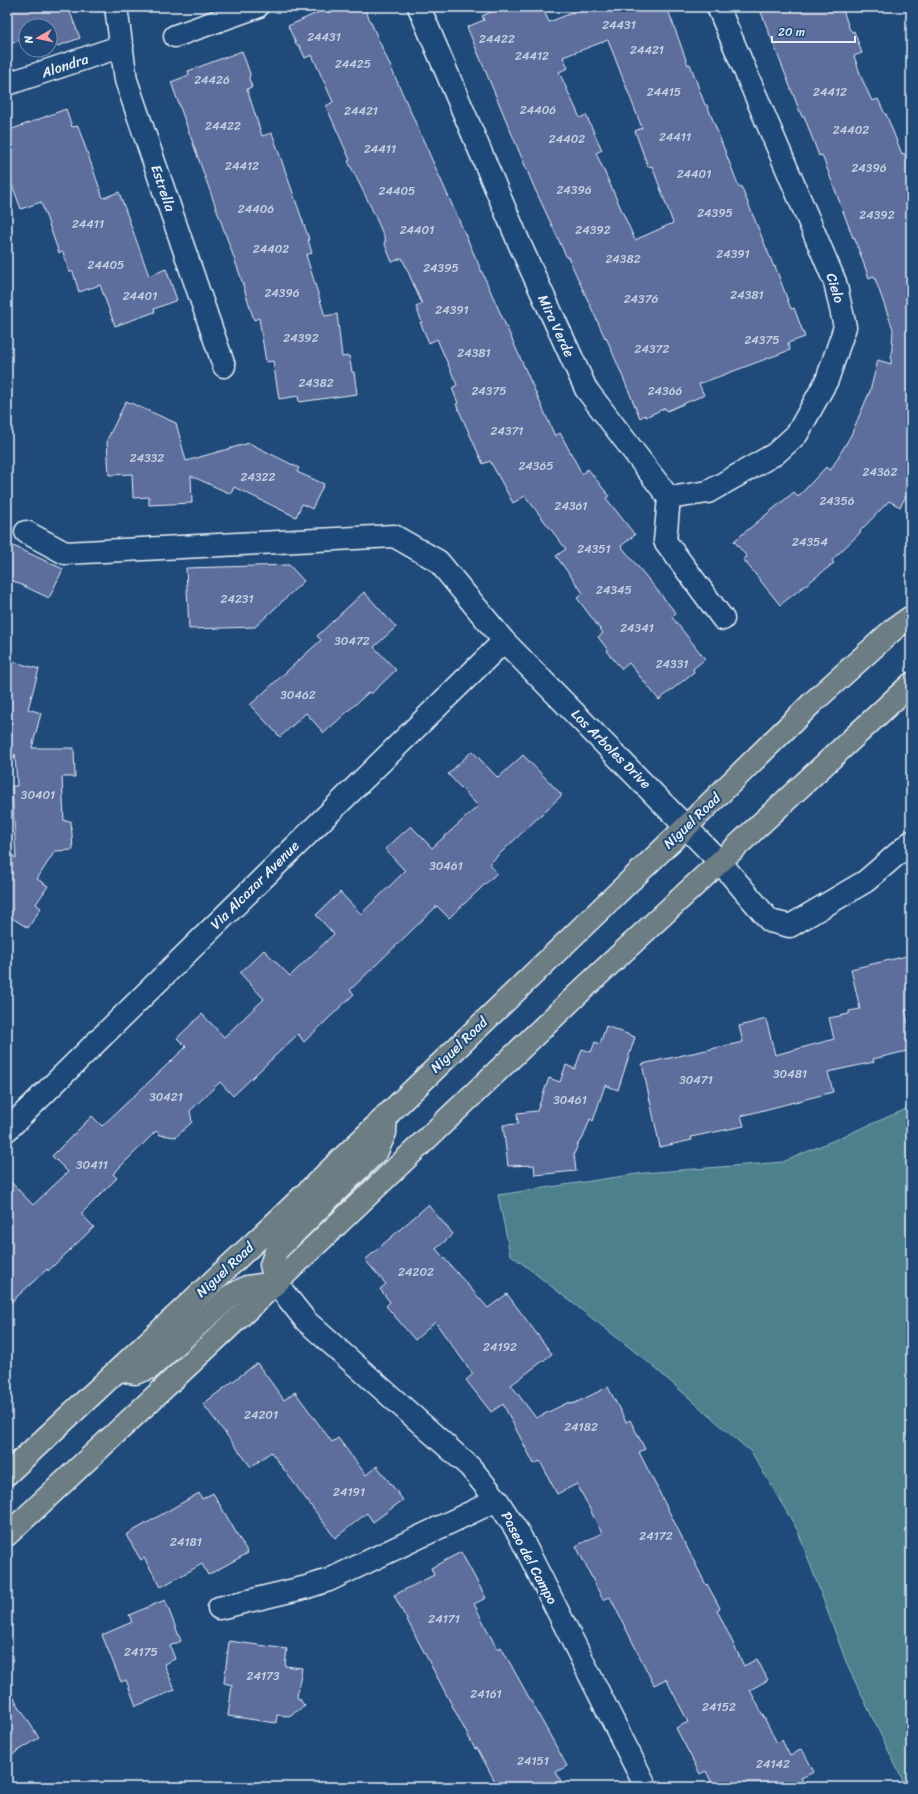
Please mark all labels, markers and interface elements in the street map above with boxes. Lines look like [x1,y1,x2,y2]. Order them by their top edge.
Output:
house number: 24431 [602,14,636,36]
north arrow [18,18,58,58]
scale bar [772,18,855,44]
text: 20 m [778,21,805,43]
house number: 24431 [307,26,341,48]
house number: 24422 [479,28,515,50]
text: N [19,34,39,46]
house number: 24421 [630,39,664,61]
house number: 24412 [515,45,549,67]
street label: Alondra [37,46,93,86]
house number: 24425 [335,53,371,75]
house number: 24426 [194,69,230,91]
house number: 24415 [647,81,681,103]
house number: 24412 [813,81,847,103]
house number: 24406 [520,99,556,121]
house number: 24421 [344,100,378,122]
house number: 24422 [205,115,241,137]
house number: 24402 [833,119,869,141]
house number: 24411 [659,126,691,148]
house number: 24402 [549,128,585,150]
house number: 24411 [364,138,396,160]
house number: 24412 [225,155,259,177]
house number: 24396 [851,157,887,179]
street label: Estrella [143,161,183,216]
house number: 24401 [677,163,711,185]
house number: 24396 [556,179,592,201]
house number: 24405 [379,180,415,202]
house number: 24406 [238,198,274,220]
house number: 24395 [697,202,733,224]
house number: 24392 [859,204,895,226]
house number: 24411 [72,213,104,235]
house number: 24401 [400,219,434,241]
house number: 24392 [575,219,611,241]
house number: 24402 [253,238,289,260]
house number: 24391 [716,243,750,265]
house number: 24382 [605,248,641,270]
house number: 24405 [88,254,124,276]
house number: 24395 [423,257,459,279]
street label: Cielo [819,270,851,306]
house number: 24396 [264,282,300,304]
house number: 24381 [730,284,764,306]
house number: 24401 [123,285,157,307]
house number: 24376 [624,288,659,310]
street label: Mira Verde [530,290,582,362]
house number: 24391 [435,299,469,321]
house number: 24392 [283,327,319,349]
house number: 24375 [744,329,780,351]
house number: 24372 [635,338,669,360]
house number: 24381 [457,342,491,364]
house number: 24382 [298,372,334,394]
house number: 24375 [471,380,507,402]
house number: 24366 [648,380,683,402]
house number: 24371 [490,420,524,442]
house number: 24332 [130,447,164,469]
house number: 24365 [518,455,554,477]
house number: 24362 [863,461,897,483]
house number: 24322 [241,466,275,488]
house number: 24356 [819,490,855,512]
house number: 24361 [555,495,587,517]
house number: 24354 [792,531,828,553]
house number: 24351 [577,538,611,560]
house number: 24345 [596,579,632,601]
house number: 24231 [220,588,254,610]
house number: 24341 [620,617,654,639]
house number: 30472 [334,630,370,652]
house number: 24331 [656,653,688,675]
house number: 30462 [280,684,316,706]
street label: Los Arboles Drive [565,703,657,795]
house number: 30401 [21,784,55,806]
street label: Niguel Road [657,786,728,855]
street label: Via Alcazar Avenue [204,834,306,936]
house number: 30461 [429,855,463,877]
street label: Niguel Road [424,1010,495,1079]
house number: 30481 [773,1063,807,1085]
house number: 30471 [679,1069,713,1091]
house number: 30421 [149,1086,183,1108]
house number: 30461 [553,1089,587,1111]
house number: 30411 [76,1154,108,1176]
street label: Niguel Road [190,1235,261,1304]
house number: 24202 [398,1261,434,1283]
house number: 24192 [483,1336,517,1358]
house number: 24201 [244,1404,278,1426]
house number: 24182 [564,1416,598,1438]
house number: 24191 [333,1481,365,1503]
street label: Paseo del Campo [494,1507,564,1609]
house number: 24172 [639,1525,673,1547]
house number: 24181 [170,1531,202,1553]
house number: 24171 [428,1608,460,1630]
house number: 24175 [124,1641,158,1663]
house number: 24173 [246,1665,280,1687]
house number: 24161 [470,1683,502,1705]
house number: 24152 [702,1696,736,1718]
house number: 24151 [517,1750,549,1772]
house number: 24142 [756,1753,790,1775]

